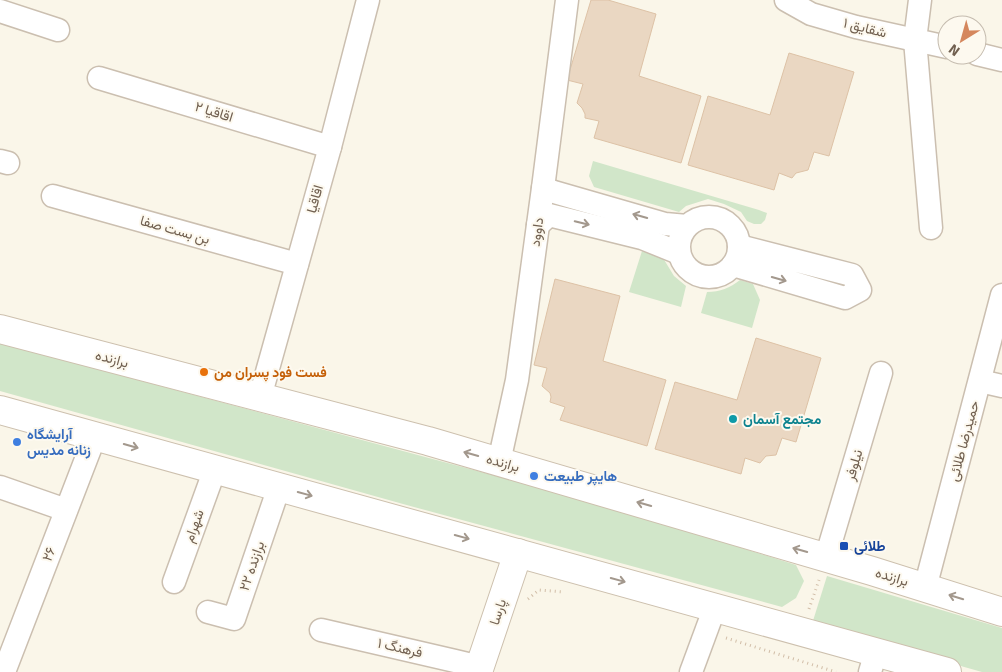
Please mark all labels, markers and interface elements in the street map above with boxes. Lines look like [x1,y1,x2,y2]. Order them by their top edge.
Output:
street label: شقایق ۱ [842,14,888,42]
north arrow [937,15,987,65]
text: N [945,40,963,60]
street label: اقاقیا ۲ [193,98,235,126]
street label: اقاقیا [303,183,327,215]
one-way arrow [632,211,648,221]
street label: بن بست صفا [138,212,212,248]
street label: داوود [527,216,547,248]
one-way arrow [574,219,590,228]
one-way arrow [771,274,787,284]
street label: برازنده [94,346,130,372]
place label: فست فود پسران من [214,364,327,382]
marker: فست فود پسران من [198,366,210,378]
street label: حمیدرضا طلائی [945,399,983,483]
place label: مجتمع آسمان [743,411,822,429]
marker: مجتمع آسمان [727,413,739,425]
place label: آرایشگاه زنانه مدیس [27,426,91,459]
marker: آرایشگاه زنانه مدیس [11,436,23,448]
one-way arrow [123,442,139,451]
street label: نیلوفر [841,447,867,483]
one-way arrow [464,448,480,458]
street label: برازنده [484,450,522,476]
place label: هایپر طبیعت [544,468,617,486]
marker: هایپر طبیعت [528,470,540,482]
one-way arrow [296,489,312,499]
one-way arrow [636,499,652,509]
street label: شهرام [180,507,208,545]
one-way arrow [453,533,469,542]
place label: طلائی [854,538,886,555]
street label: برازنده ۲۲ [236,539,268,593]
marker: طلائی [838,540,850,552]
street label: ۲۶ [39,544,60,564]
one-way arrow [792,545,808,555]
street label: برازنده [873,564,911,590]
one-way arrow [610,576,626,586]
one-way arrow [948,592,964,602]
street label: پارسا [486,597,511,628]
street label: فرهنگ ۱ [376,635,424,661]

